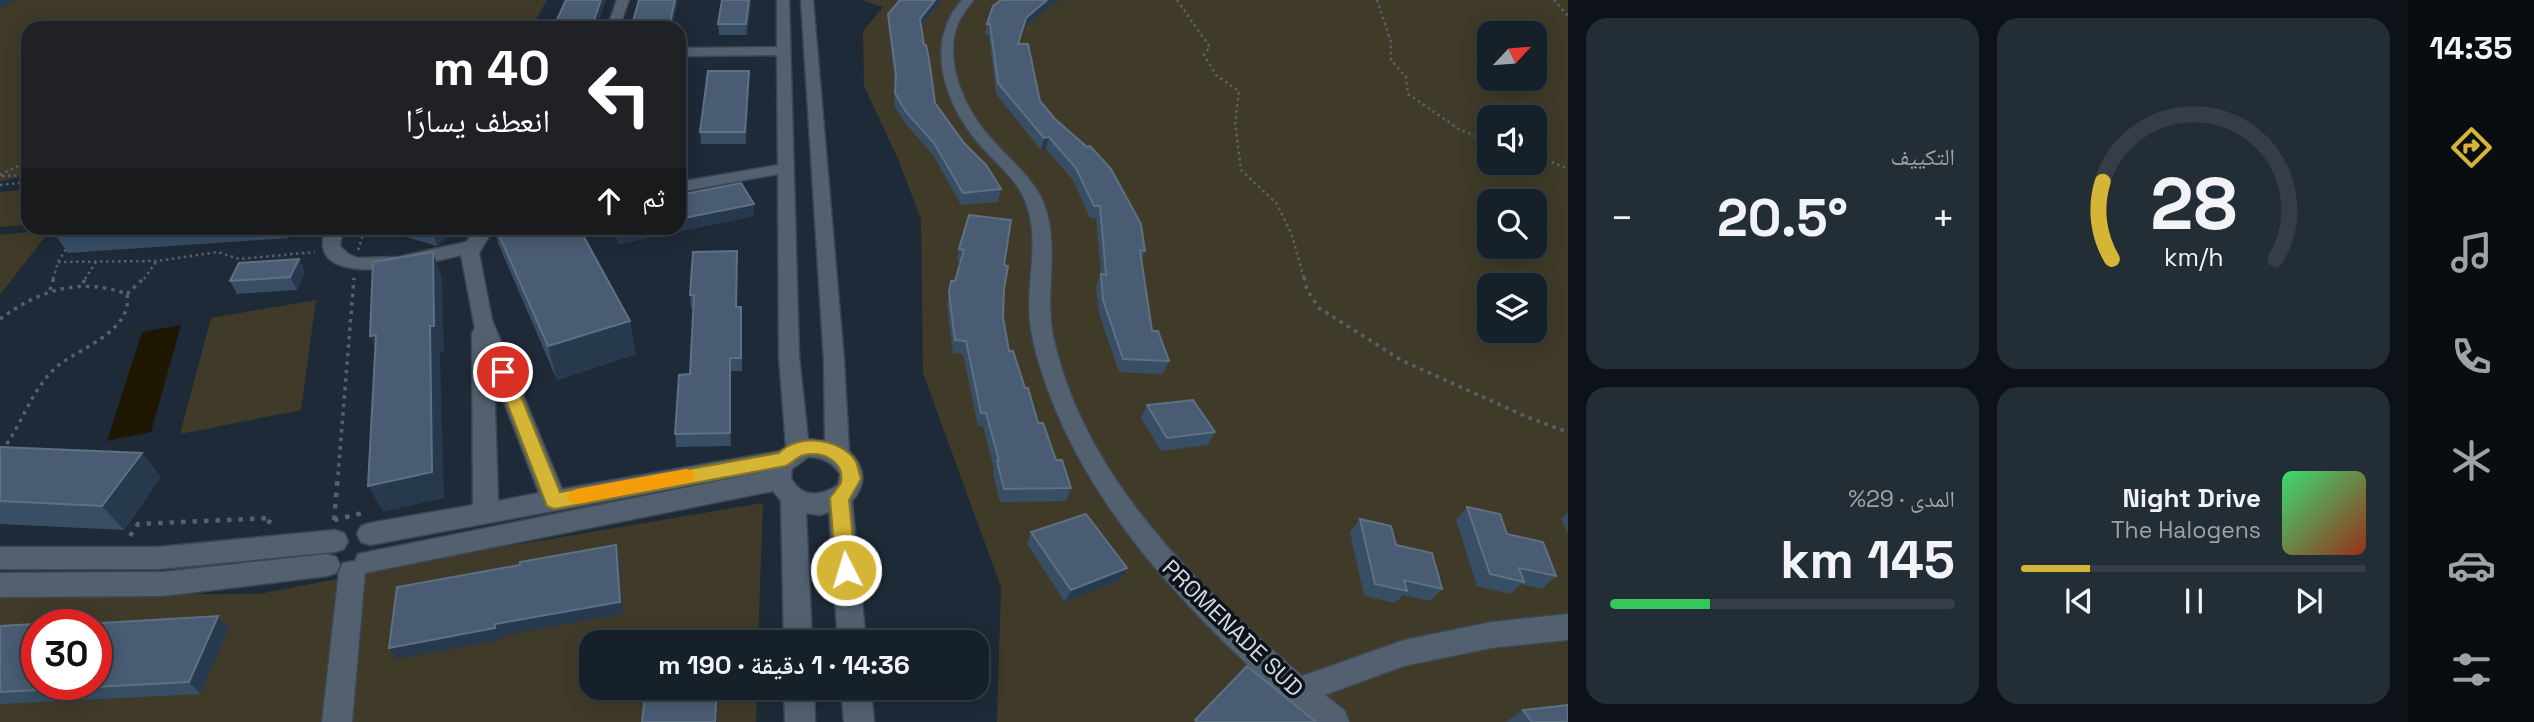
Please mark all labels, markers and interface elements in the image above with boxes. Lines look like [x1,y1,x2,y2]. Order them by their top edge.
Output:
north arrow [1477,21,1547,91]
map controls [1477,21,1547,343]
text: 14:35 [2430,28,2513,68]
text: 40 m [433,37,550,99]
icon: left [574,49,665,140]
text: انعطف يسارًا [406,101,550,141]
button: sound [1477,105,1547,175]
icon: directions [2447,123,2496,172]
text: التكييف [1890,142,1955,172]
text: 28 [2150,158,2237,251]
text: ثم [642,181,665,215]
icon: ahead [590,182,628,220]
text: 20.5° [1717,185,1848,251]
button: search [1477,189,1547,259]
text: − [1610,194,1634,242]
text: + [1931,194,1955,242]
icon: music [2447,228,2496,277]
text: km/h [2164,241,2223,273]
button: layers [1477,273,1547,343]
icon: phone [2447,332,2496,381]
pin [473,342,533,402]
icon: arrive [484,353,522,391]
icon: climate [2447,436,2496,485]
text: Night Drive [2123,481,2261,515]
text: المدى · 29% [1848,484,1955,514]
text: The Halogens [2111,515,2261,545]
text: 145 km [1780,527,1955,593]
position arrow [809,533,883,607]
icon: car [2447,541,2496,590]
street label: PROMENADE SUD [1156,553,1310,703]
icon: previous [2060,582,2098,620]
icon: pause [2175,582,2213,620]
icon: next [2290,582,2328,620]
speed limit sign: 30 [21,609,112,700]
icon: filters [2447,645,2496,694]
text: 14:36 · 1 دقيقة · 190 m [658,648,910,682]

